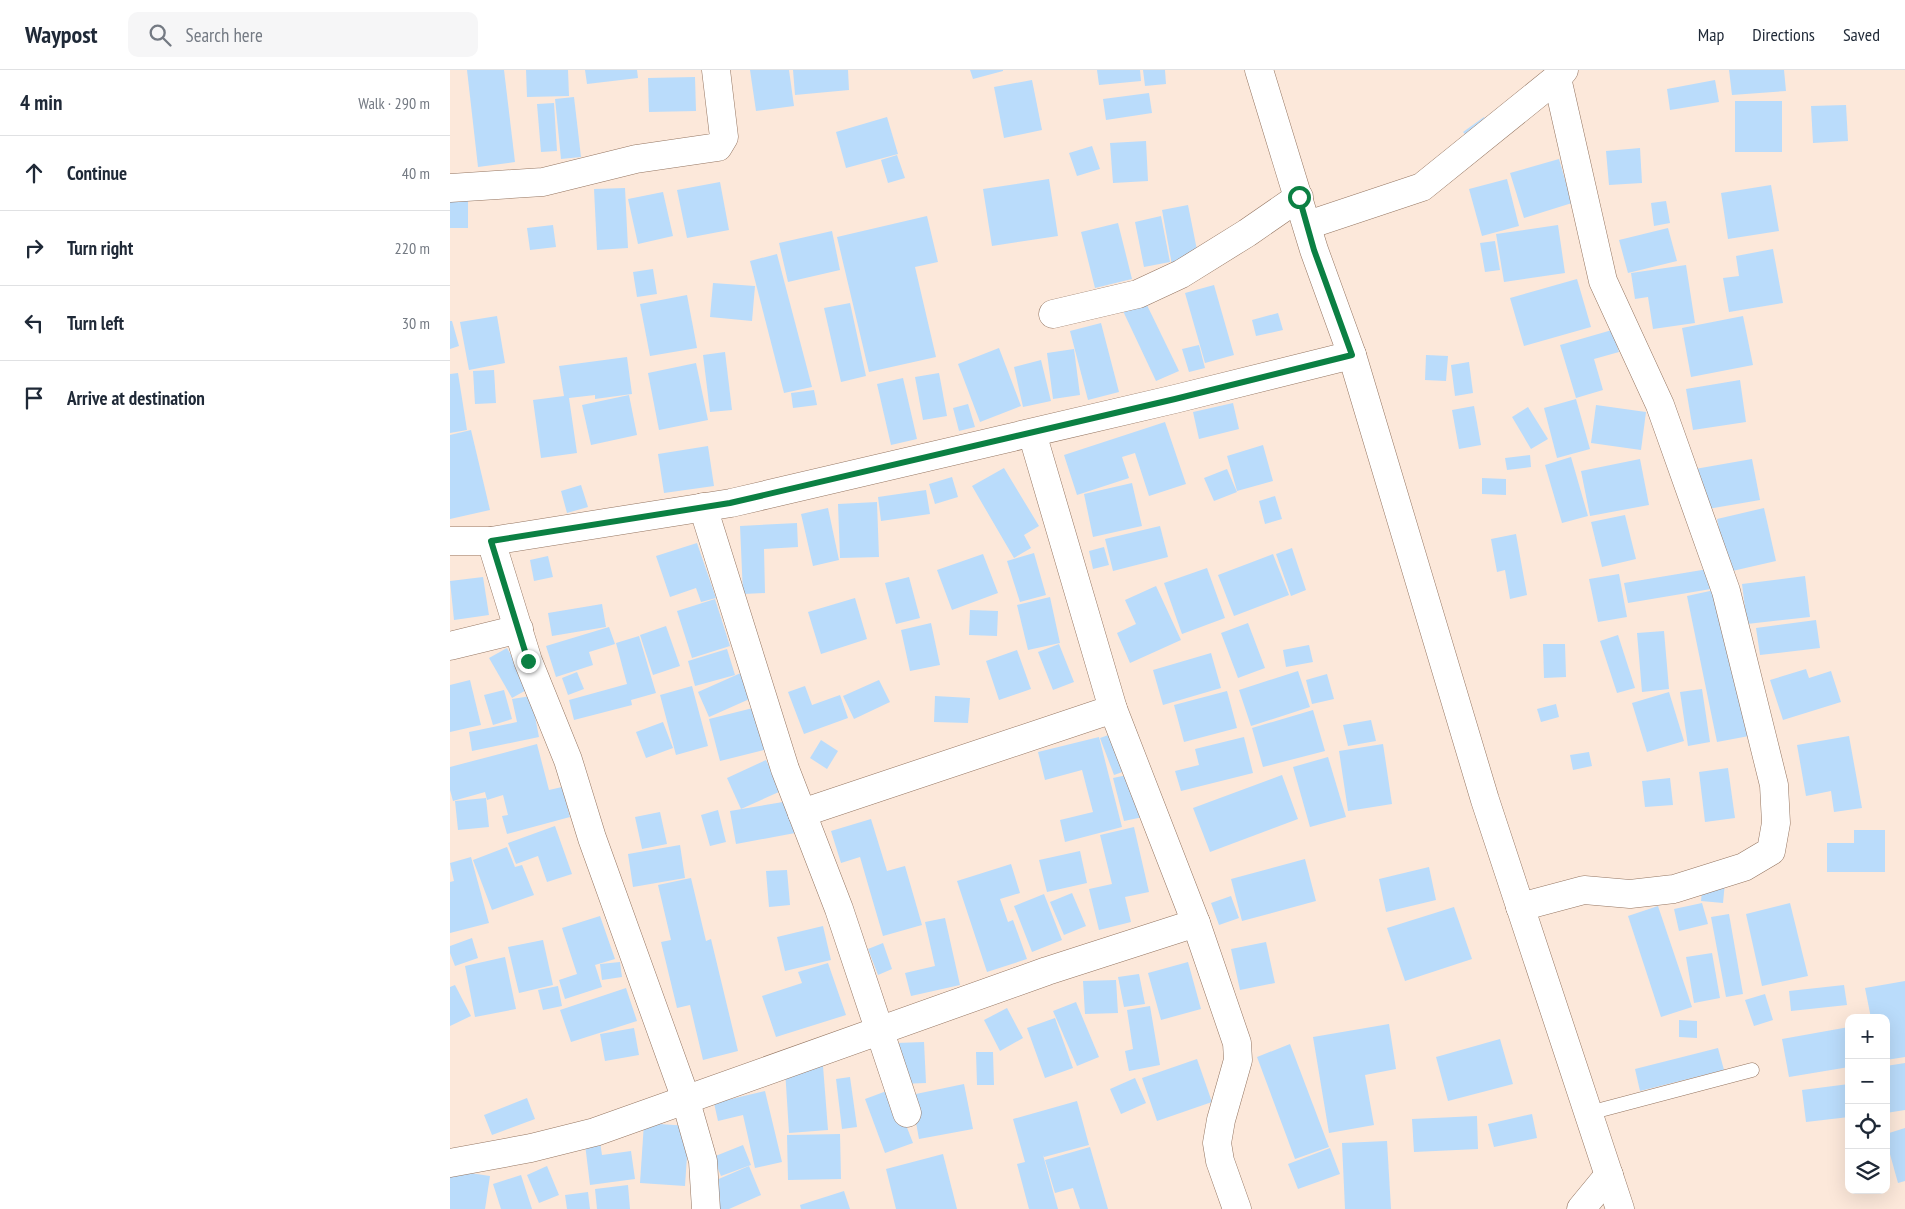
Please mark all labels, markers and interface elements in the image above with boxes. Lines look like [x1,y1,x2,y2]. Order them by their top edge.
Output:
search box [128,12,478,57]
text: Waypost [25,19,98,50]
icon: search [146,21,174,49]
text: Search here [186,23,263,47]
text: Map [1698,23,1724,46]
text: Directions [1752,23,1815,46]
text: Saved [1843,23,1880,46]
text: 4 min [20,89,62,116]
text: Walk · 290 m [358,93,430,113]
icon: ahead [20,159,48,187]
text: Continue [67,161,127,185]
text: 40 m [402,163,430,183]
route start [1288,186,1311,209]
icon: right [20,234,48,262]
text: Turn right [67,236,133,260]
text: 220 m [395,238,430,258]
icon: left [20,309,48,337]
text: Turn left [67,311,124,335]
text: 30 m [402,313,430,333]
icon: arrive [20,384,48,412]
text: Arrive at destination [67,386,205,410]
route end [517,650,540,673]
map controls [1845,1014,1890,1194]
button: + [1845,1014,1890,1059]
button: − [1845,1059,1890,1104]
button: locate [1845,1104,1890,1149]
button: layers [1845,1149,1890,1194]

